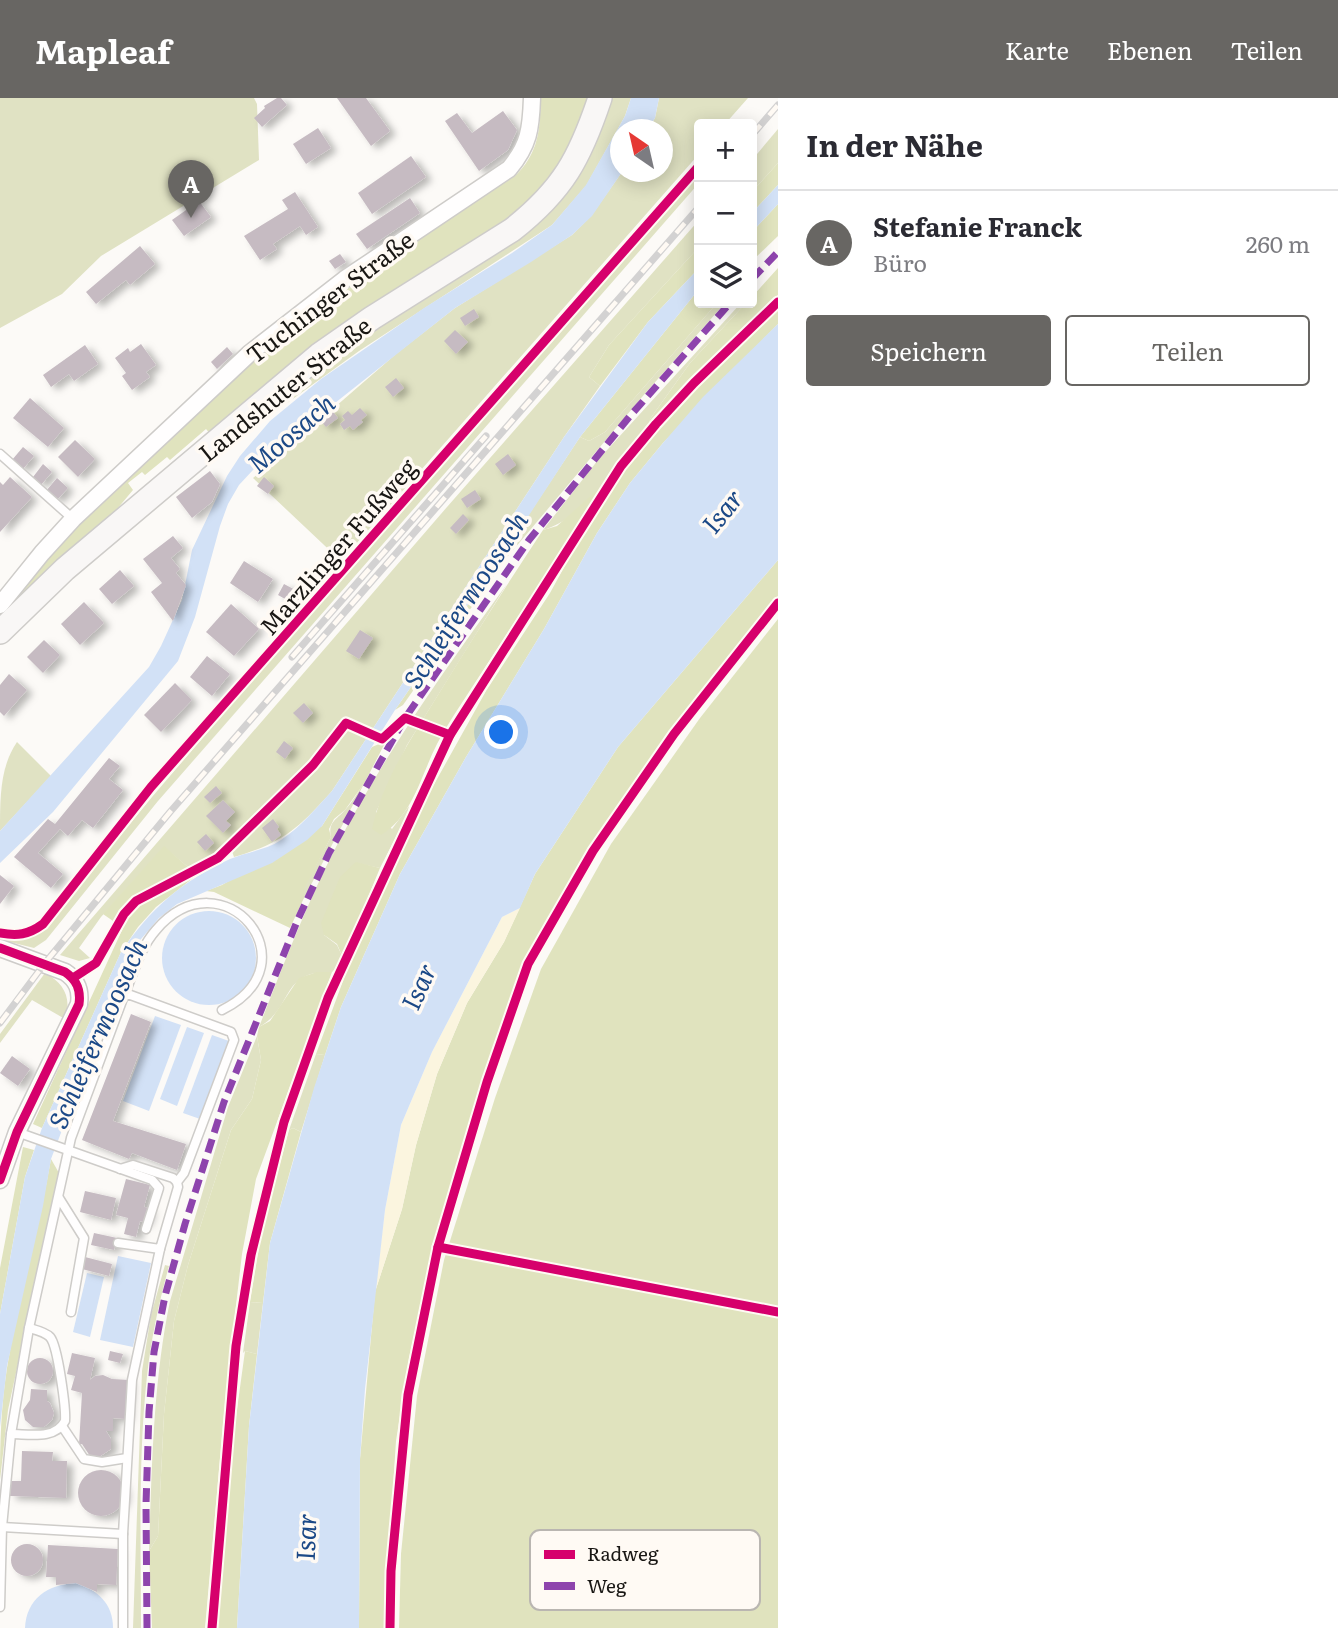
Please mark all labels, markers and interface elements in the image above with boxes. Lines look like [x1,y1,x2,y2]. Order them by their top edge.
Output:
text: Mapleaf [35,25,171,74]
text: Karte [1005,32,1069,67]
text: Ebenen [1107,32,1193,67]
text: Teilen [1231,32,1303,67]
north arrow [610,119,673,182]
map controls [694,119,757,308]
button: + [694,119,757,182]
text: In der Nähe [806,122,983,166]
pin: A [168,160,214,218]
button: − [694,182,757,245]
text: Stefanie Franck [873,206,1082,245]
street label: Tuchinger Straße [238,221,420,371]
text: A [820,226,838,260]
text: 260 m [1246,226,1310,260]
button: layers [694,245,757,308]
text: Büro [873,245,927,279]
street label: Landshuter Straße [190,307,378,469]
button: Speichern [806,315,1051,386]
button: Teilen [1065,315,1310,386]
water label: Moosach [238,383,342,481]
street label: Marzlinger Fußweg [250,450,424,642]
water label: Isar [691,479,751,541]
water label: Schleifermoosach [392,503,536,695]
your location [484,715,518,749]
water label: Schleifermoosach [37,932,155,1134]
water label: Isar [390,956,444,1016]
water label: Isar [284,1513,324,1561]
legend [530,1530,760,1610]
text: Radweg [587,1539,659,1567]
text: Weg [587,1571,627,1599]

